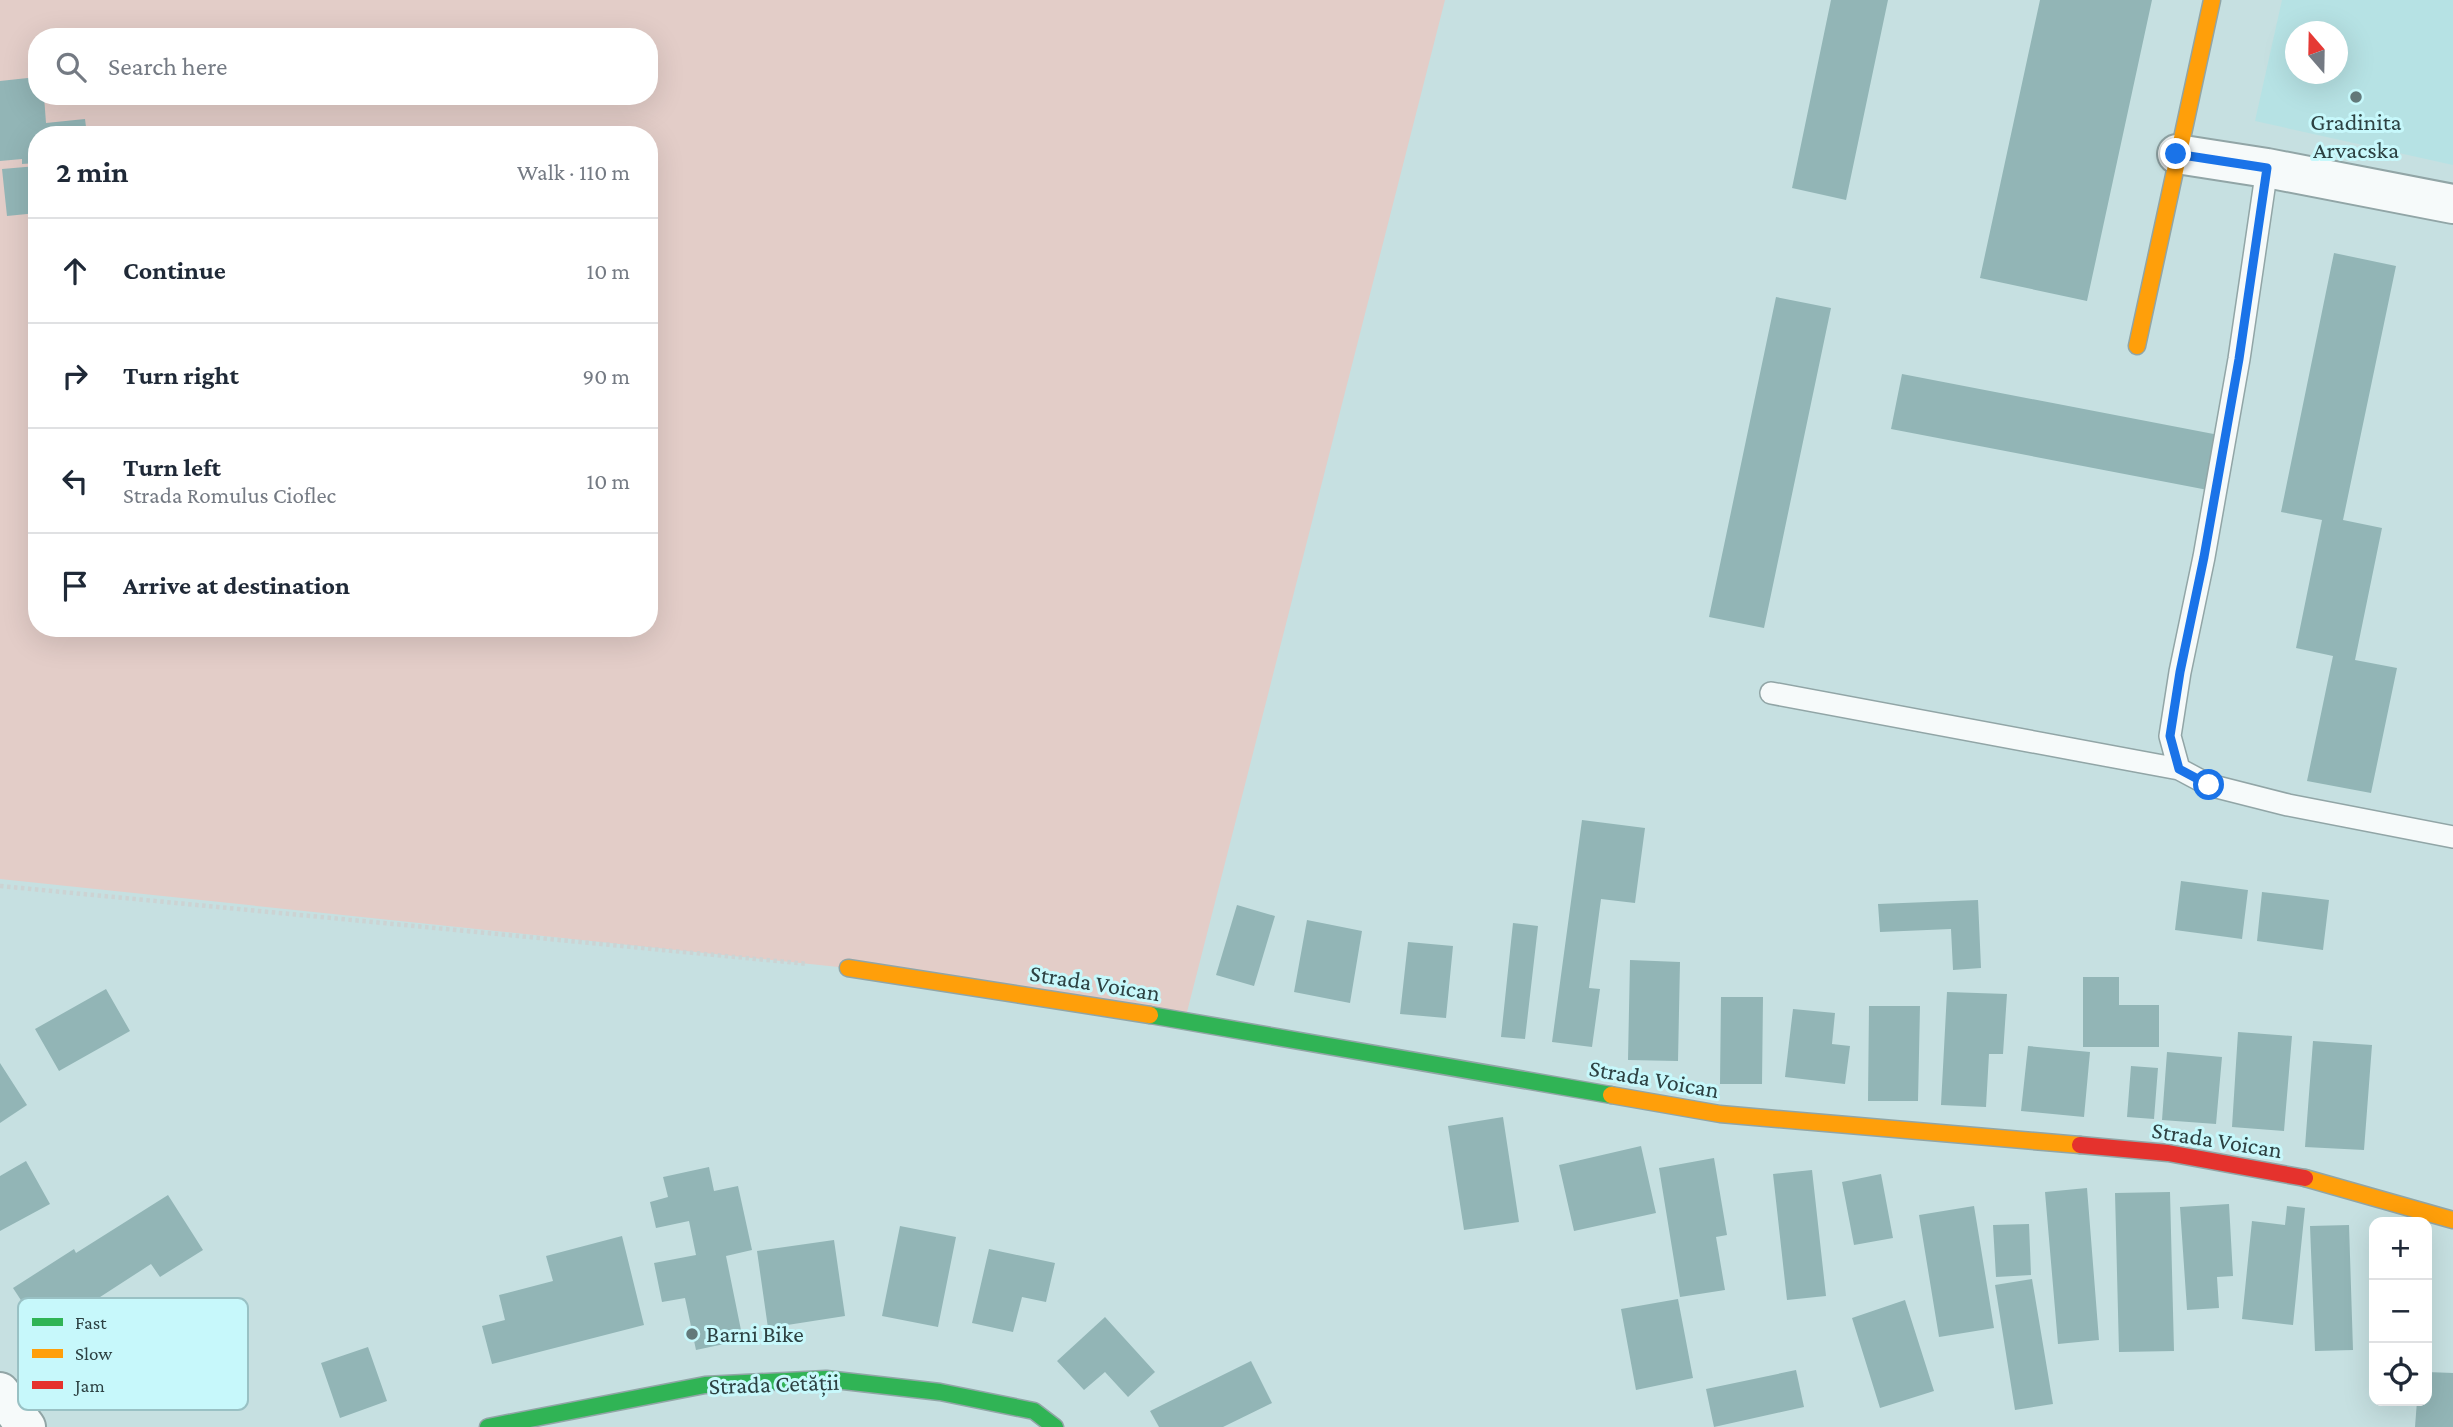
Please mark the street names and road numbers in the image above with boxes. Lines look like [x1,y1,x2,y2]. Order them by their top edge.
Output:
street label: Strada Voican [1028,959,1162,1006]
street label: Strada Voican [1587,1054,1721,1103]
street label: Strada Voican [2150,1116,2284,1163]
street label: Strada Cetății [708,1368,840,1401]

